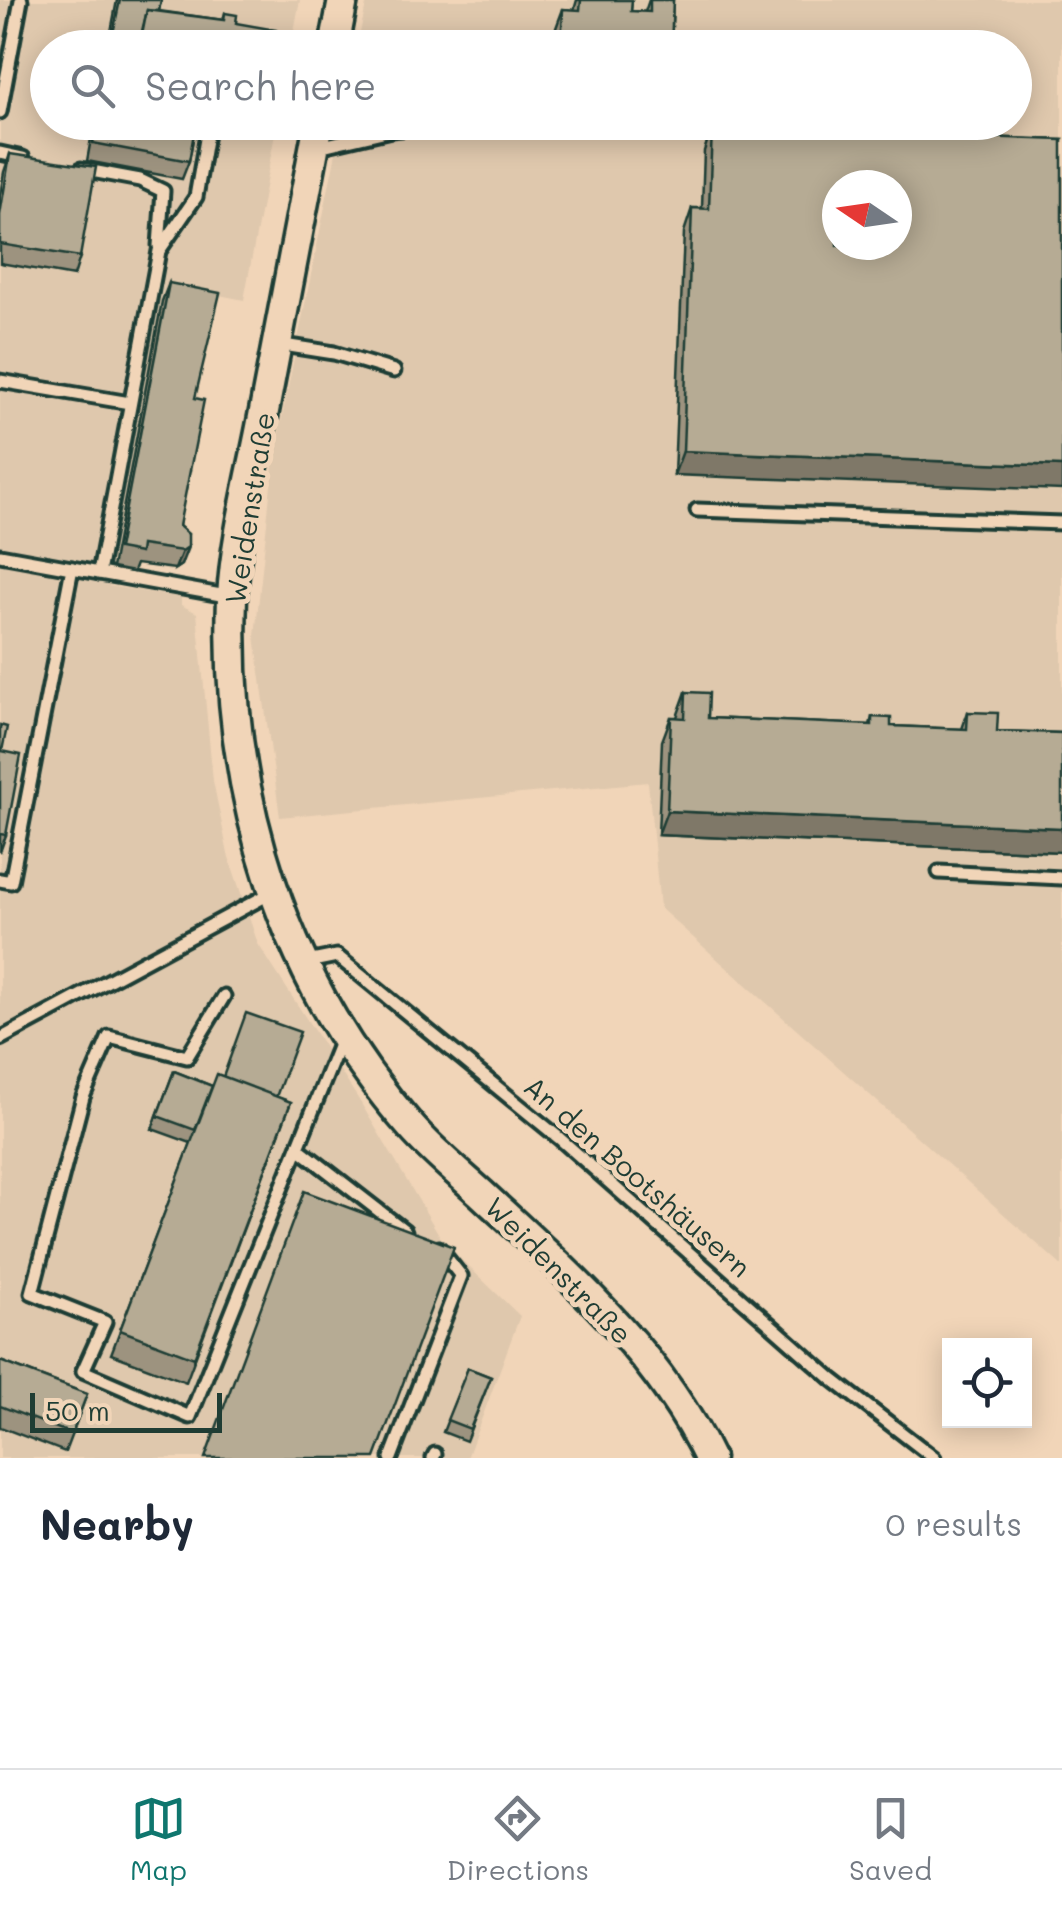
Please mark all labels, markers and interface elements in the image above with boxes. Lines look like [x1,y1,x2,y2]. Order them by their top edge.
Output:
search box [30,30,1032,140]
icon: search [65,58,120,113]
text: Search here [145,60,376,110]
north arrow [822,170,912,260]
street label: Weidenstraße [216,410,282,606]
street label: An den Bootshäusern [517,1068,759,1284]
street label: Weidenstraße [478,1189,640,1351]
map controls [942,1338,1032,1428]
button: locate [942,1338,1032,1428]
scale bar [30,1388,222,1432]
text: 50 m [45,1392,110,1428]
text: Nearby [40,1496,194,1551]
text: 0 results [885,1502,1022,1544]
tab: Map [130,1791,187,1887]
tab: Directions [447,1791,589,1887]
tab: Saved [849,1791,932,1887]

